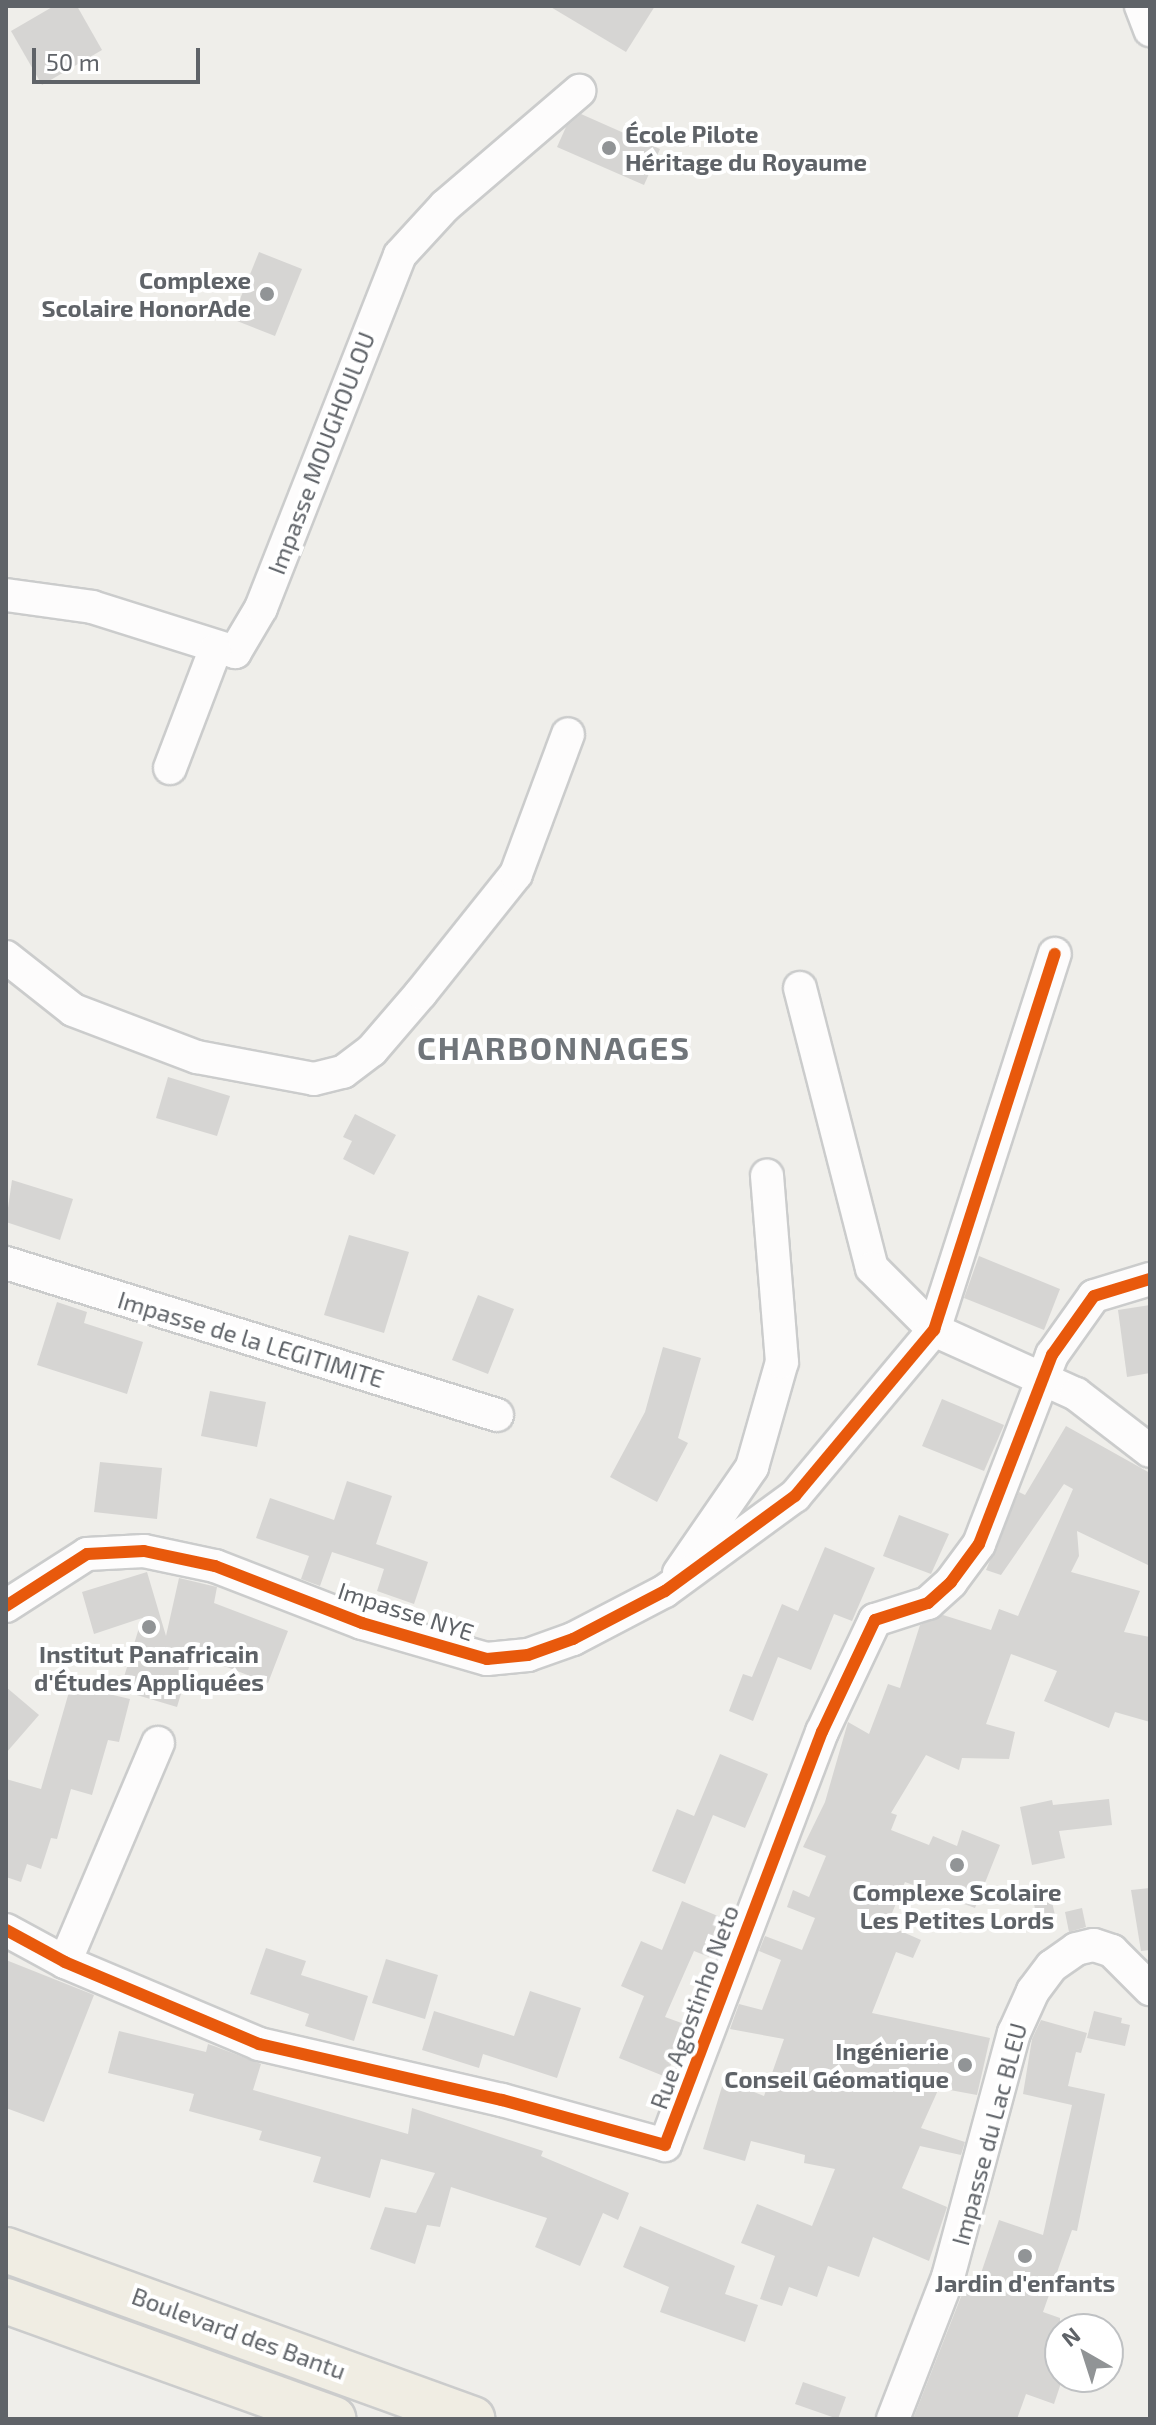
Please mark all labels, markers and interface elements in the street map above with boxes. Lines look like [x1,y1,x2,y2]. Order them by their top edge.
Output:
scale bar [36,32,204,82]
text: 50 m [46,47,100,76]
place label: École Pilote Héritage du Royaume [625,120,867,176]
marker: École Pilote Héritage du Royaume [600,139,618,157]
place label: Complexe Scolaire HonorAde [41,266,251,322]
marker: Complexe Scolaire HonorAde [258,285,276,303]
street label: Impasse MOUGHOULOU [261,328,381,578]
district label: CHARBONNAGES [417,1028,691,1066]
street label: Impasse de la LEGITIMITE [115,1285,387,1393]
street label: Impasse NYE [335,1576,477,1646]
marker: Institut Panafricain d'Études Appliquées [140,1618,158,1636]
place label: Institut Panafricain d'Études Appliquées [34,1640,264,1696]
marker: Complexe Scolaire Les Petites Lords [948,1856,966,1874]
place label: Complexe Scolaire Les Petites Lords [852,1878,1062,1934]
street label: Rue Agostinho Neto [644,1901,744,2113]
street label: Impasse du Lac BLEU [945,2020,1033,2248]
place label: Ingénierie Conseil Géomatique [724,2037,949,2093]
marker: Ingénierie Conseil Géomatique [956,2056,974,2074]
marker: Jardin d'enfants [1016,2247,1034,2265]
place label: Jardin d'enfants [935,2269,1115,2297]
street label: Boulevard des Bantu [128,2281,350,2385]
north arrow [1044,2313,1124,2393]
text: N [1056,2321,1085,2351]

